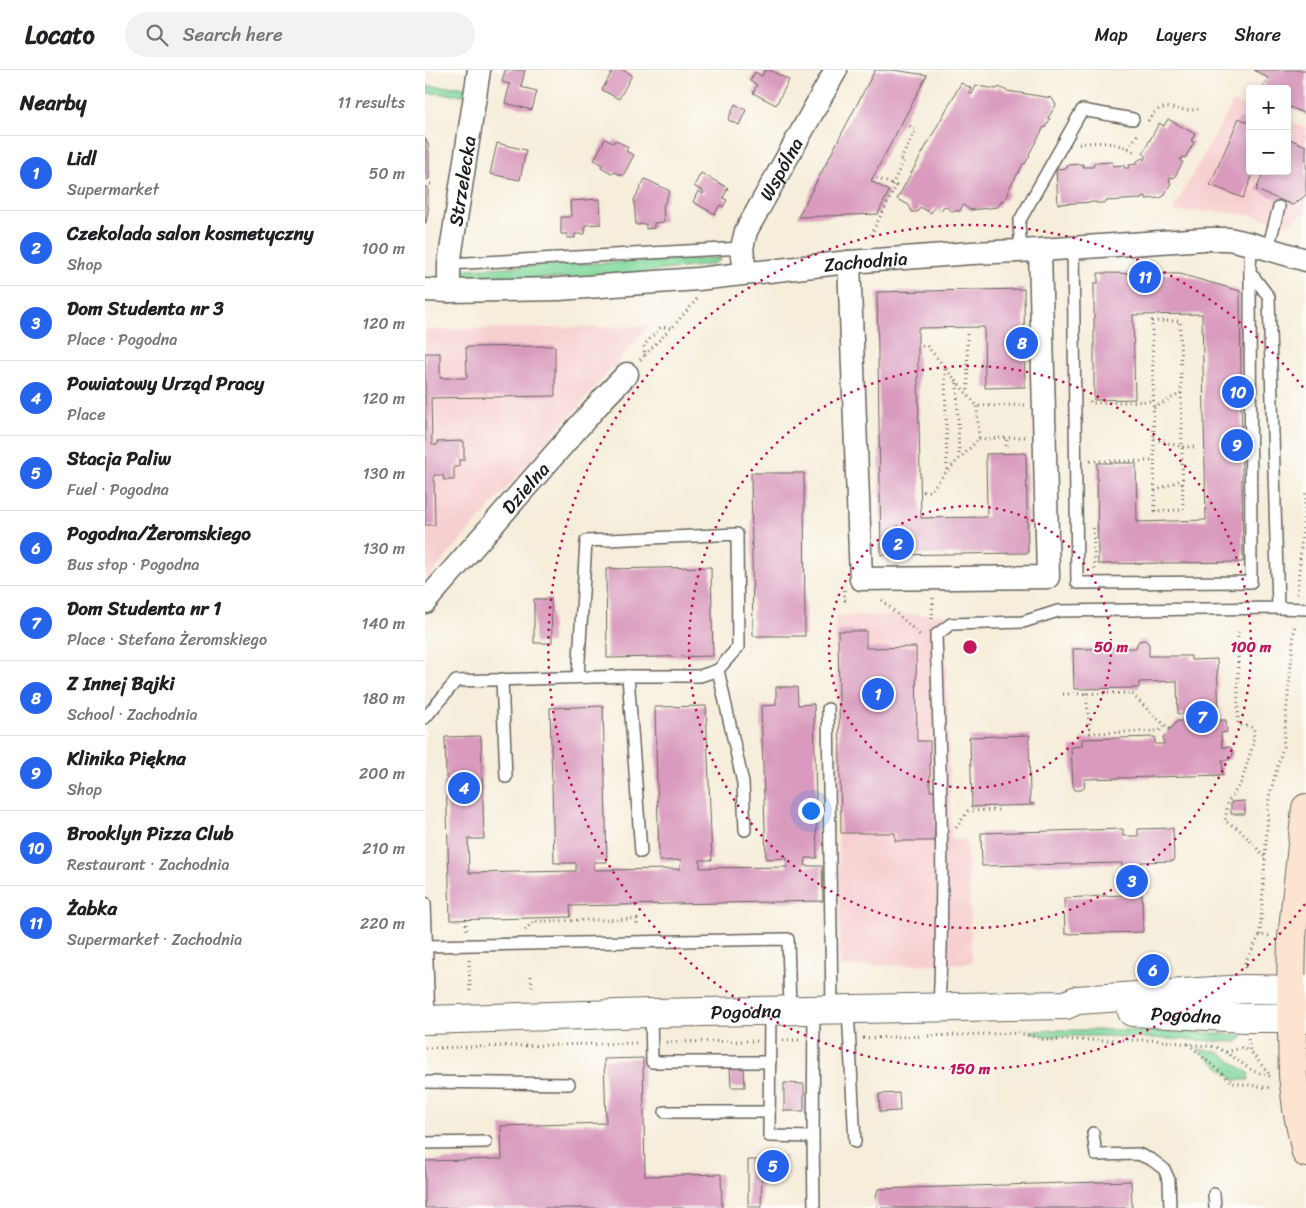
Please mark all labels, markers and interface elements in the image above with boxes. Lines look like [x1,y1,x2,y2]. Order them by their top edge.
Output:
search box [125,12,475,57]
text: Locato [25,14,95,56]
text: Search here [183,18,283,51]
text: Map [1095,19,1128,51]
text: Layers [1156,19,1207,51]
text: Share [1235,19,1281,51]
icon: search [143,21,171,49]
text: Nearby [20,84,86,122]
map controls [1246,85,1291,175]
button: + [1246,85,1291,130]
text: 11 results [337,88,405,117]
button: − [1246,130,1291,175]
street label: Wspólna [750,131,813,207]
street label: Strzelecka [439,133,486,229]
text: Lidl [67,142,96,175]
text: 1 [33,159,39,188]
text: 50 m [369,159,405,188]
text: Supermarket [67,175,159,204]
text: Czekolada salon kosmetyczny [67,217,314,250]
text: 2 [31,234,41,263]
text: 100 m [361,234,405,263]
street label: Zachodnia [822,242,909,282]
text: Shop [67,250,102,279]
pin: 11 [1129,258,1161,296]
text: Dom Studenta nr 3 [67,292,224,325]
text: 3 [32,309,40,338]
text: 120 m [362,309,405,338]
pin: 8 [1006,324,1038,362]
text: Place · Pogodna [67,325,177,354]
text: Powiatowy Urząd Pracy [67,367,264,400]
pin: 10 [1222,373,1254,411]
text: 4 [31,384,41,413]
text: 120 m [362,384,405,413]
text: Place [67,400,106,429]
pin: 9 [1221,426,1253,464]
text: Stacja Paliw [67,442,171,475]
street label: Dzielna [493,454,558,522]
text: 5 [31,459,41,488]
text: 130 m [363,459,405,488]
text: Fuel · Pogodna [67,475,169,504]
text: Pogodna/Żeromskiego [67,517,251,550]
pin: 2 [882,525,914,563]
text: 6 [31,534,41,563]
text: 130 m [363,534,405,563]
text: Bus stop · Pogodna [67,550,199,579]
text: Dom Studenta nr 1 [67,592,221,625]
text: 7 [31,609,41,638]
text: 140 m [362,609,405,638]
text: Place · Stefana Żeromskiego [67,625,267,654]
text: 50 m [1094,634,1129,660]
text: 100 m [1231,634,1272,660]
centre of rings [961,638,979,656]
text: Z Innej Bajki [67,667,175,700]
pin: 1 [862,675,894,713]
text: 8 [31,684,41,713]
text: 180 m [362,684,405,713]
pin: 7 [1186,698,1218,736]
text: School · Zachodnia [67,700,198,729]
text: Klinika Piękna [67,742,186,775]
text: 9 [31,759,41,788]
text: 200 m [359,759,405,788]
pin: 4 [448,769,480,807]
text: Shop [67,775,102,804]
your location [798,798,824,824]
text: Brooklyn Pizza Club [67,817,234,850]
text: 10 [28,834,44,863]
text: 210 m [362,834,405,863]
text: Restaurant · Zachodnia [67,850,229,879]
pin: 3 [1116,862,1148,900]
text: Żabka [67,892,117,925]
text: 11 [29,909,43,938]
text: 220 m [360,909,405,938]
text: Supermarket · Zachodnia [67,925,242,954]
pin: 6 [1137,951,1169,989]
street label: Pogodna [710,994,782,1029]
street label: Pogodna [1150,997,1222,1034]
text: 150 m [950,1056,991,1082]
pin: 5 [757,1147,789,1185]

